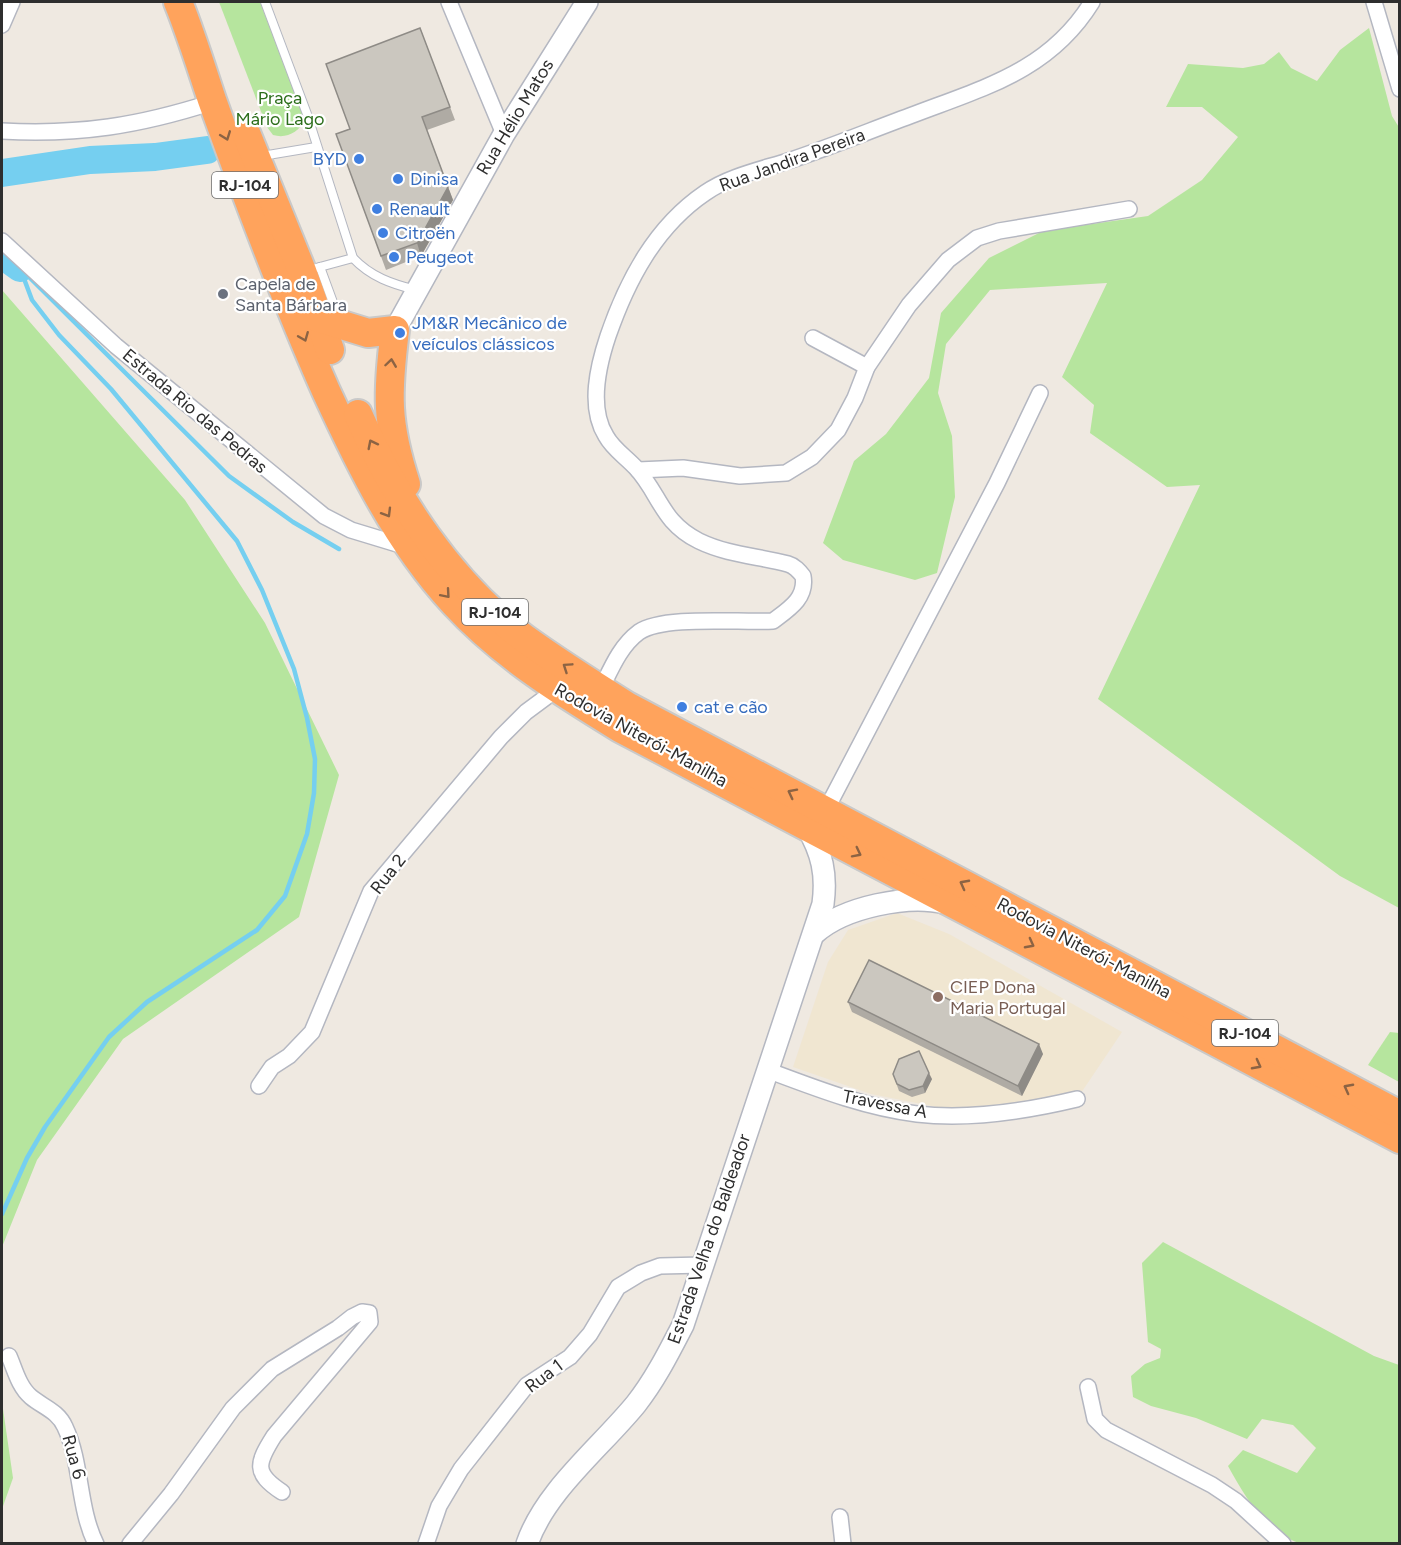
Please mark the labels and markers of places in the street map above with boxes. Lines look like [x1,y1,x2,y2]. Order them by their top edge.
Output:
place label: BYD [313,148,347,170]
marker: BYD [352,152,366,166]
place label: Dinisa [410,168,458,190]
marker: Dinisa [391,172,405,186]
place label: Renault [389,198,450,220]
marker: Renault [370,202,384,216]
place label: Citroën [395,222,455,244]
marker: Citroën [376,226,390,240]
place label: Peugeot [406,246,474,268]
marker: Peugeot [387,250,401,264]
place label: Capela de Santa Bárbara [235,273,347,316]
marker: Capela de Santa Bárbara [216,287,230,301]
place label: JM&R Mecânico de veículos clássicos [412,312,567,355]
marker: JM&R Mecânico de veículos clássicos [393,326,407,340]
place label: cat e cão [694,696,768,718]
marker: cat e cão [675,700,689,714]
place label: CIEP Dona Maria Portugal [950,976,1066,1019]
marker: CIEP Dona Maria Portugal [931,990,945,1004]

